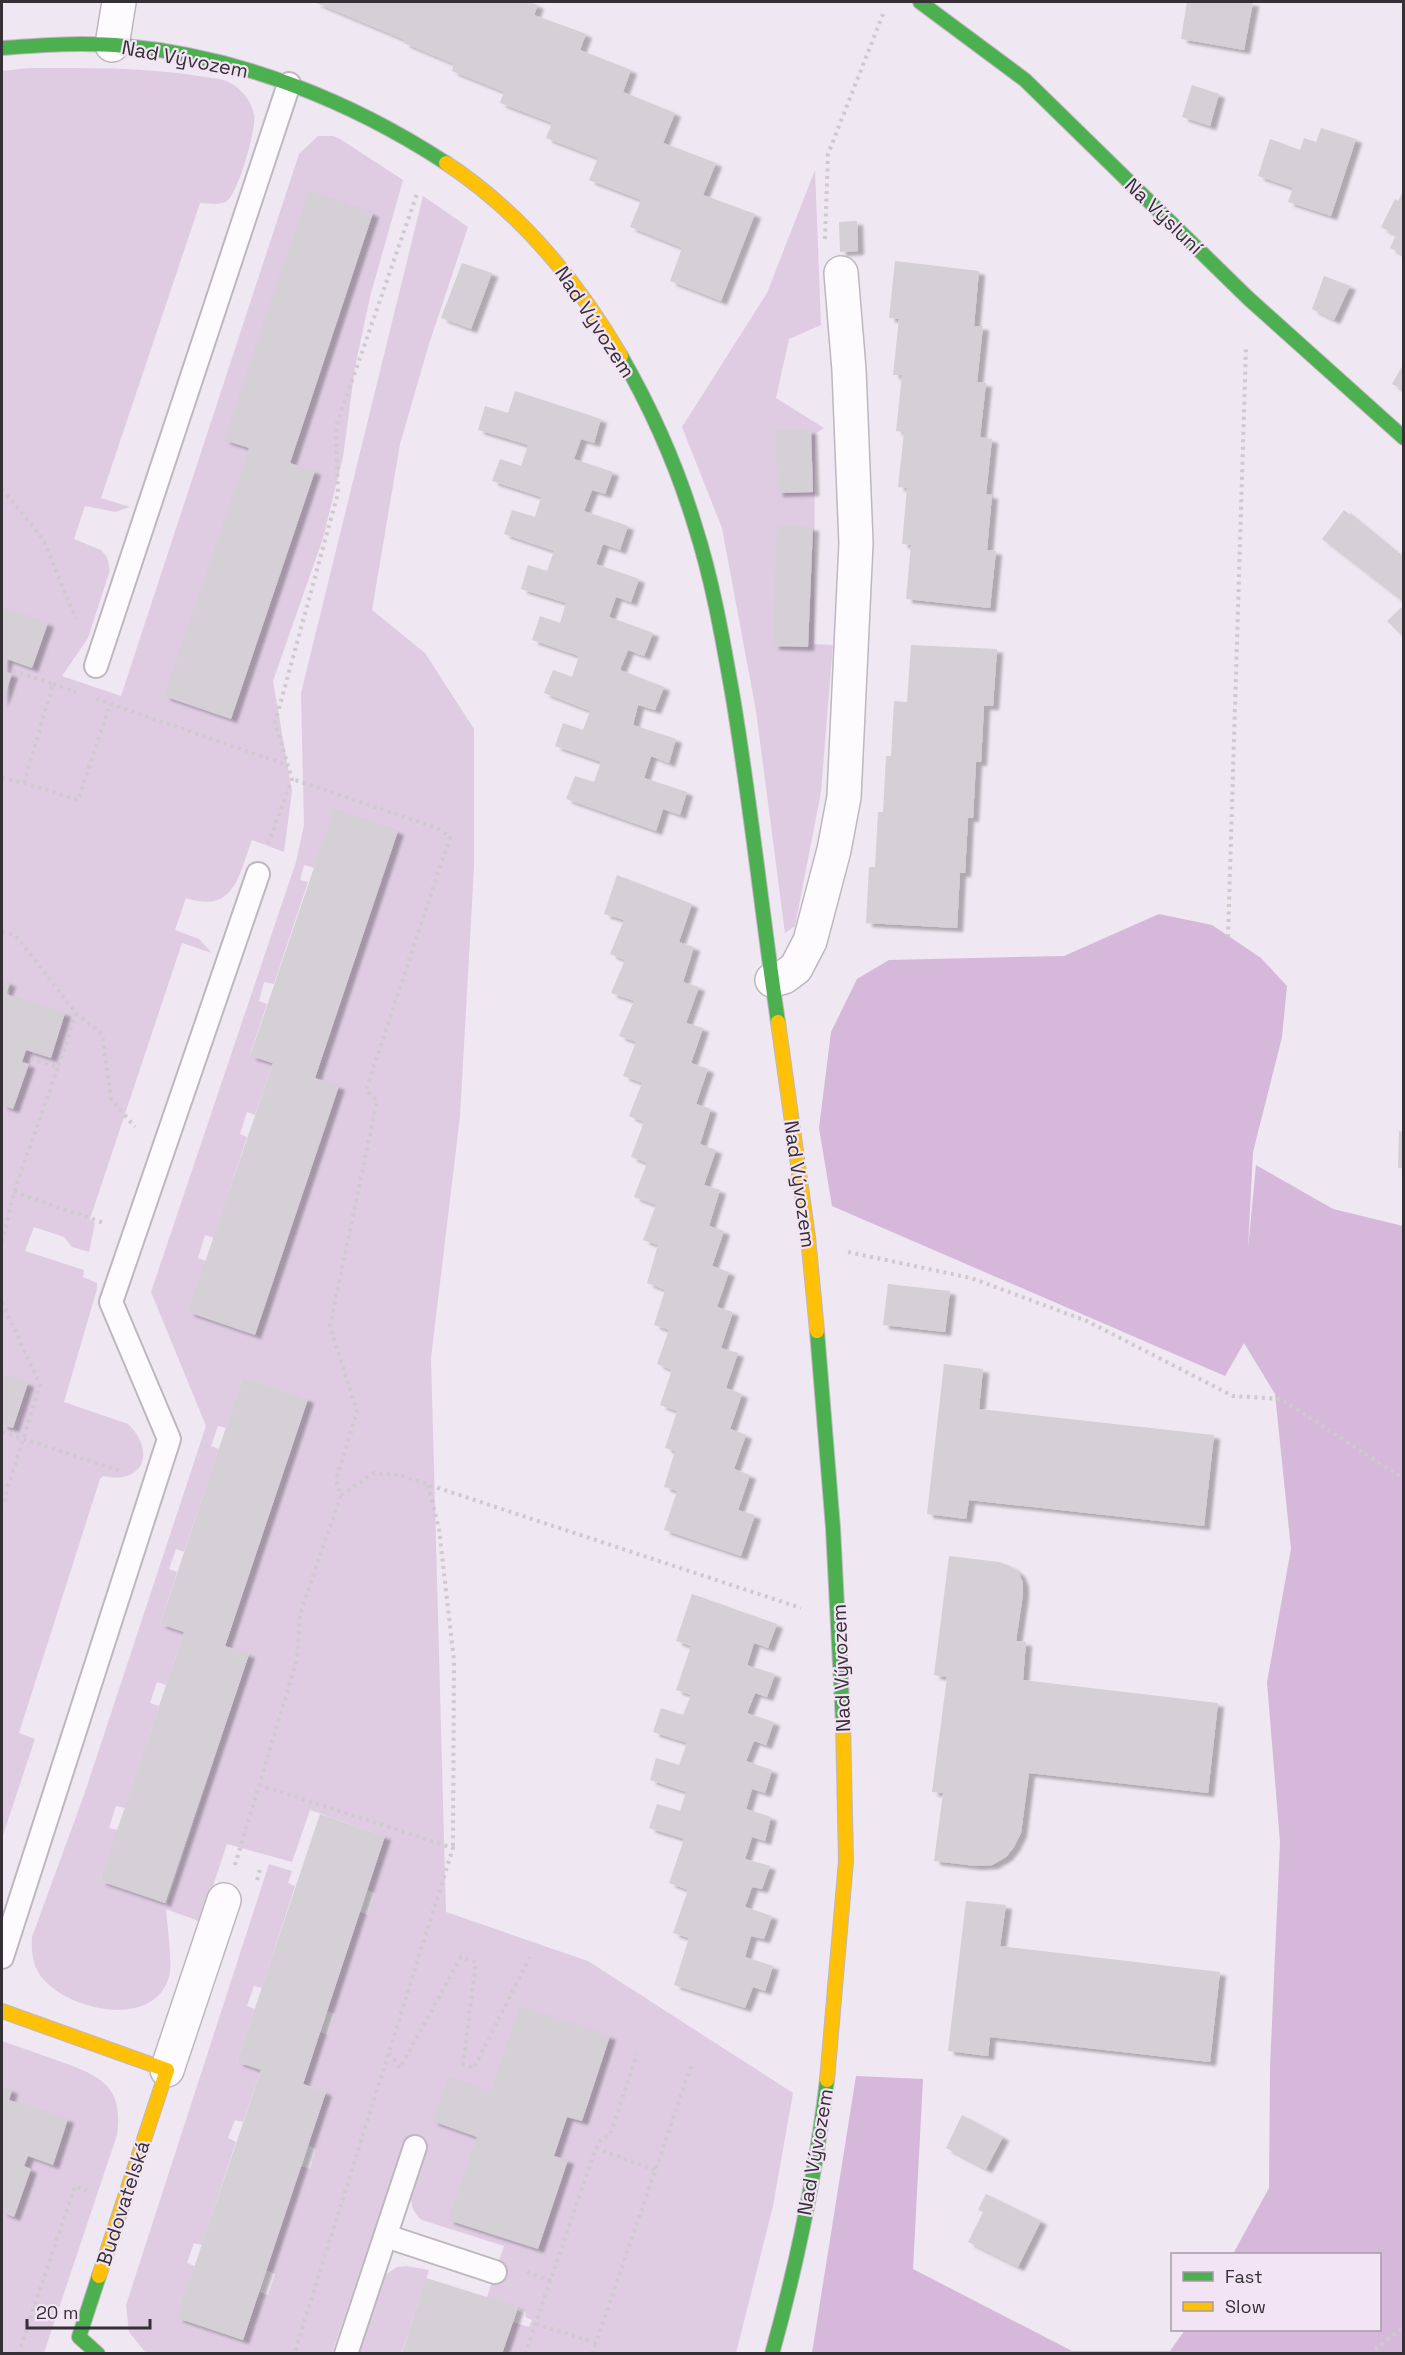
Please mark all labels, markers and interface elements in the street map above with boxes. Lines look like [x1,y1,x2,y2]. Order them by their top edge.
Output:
street label: Nad Vývozem [120,34,250,84]
street label: Na Výsluní [1119,172,1209,260]
street label: Nad Vývozem [549,261,641,383]
street label: Nad Vývozem [778,1119,822,1249]
street label: Nad Vývozem [826,1604,856,1732]
street label: Nad Vývozem [791,2087,839,2217]
street label: Budovatelská [91,2137,155,2269]
legend [1171,2253,1381,2331]
text: Fast [1225,2265,1262,2288]
scale bar [27,2292,150,2330]
text: Slow [1225,2295,1266,2318]
text: 20 m [36,2301,79,2324]

